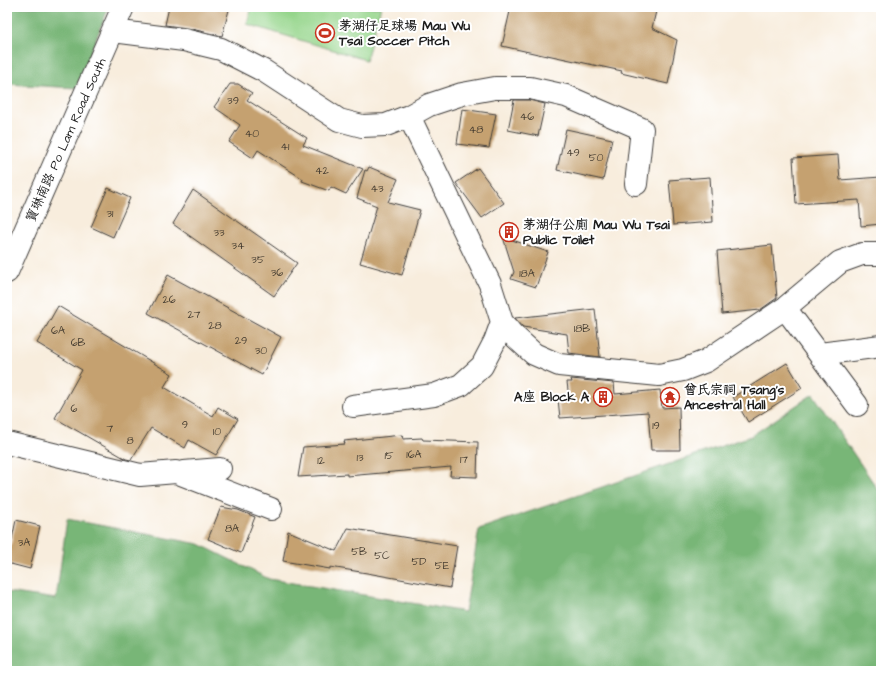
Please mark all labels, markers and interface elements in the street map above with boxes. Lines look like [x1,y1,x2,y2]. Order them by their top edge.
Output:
place label: 茅湖仔足球場 Mau Wu Tsai Soccer Pitch [338,17,471,50]
sports icon: 茅湖仔足球場 Mau Wu Tsai Soccer Pitch [314,22,336,44]
street label: 寶琳南路 Po Lam Road South [22,55,111,225]
house number: 39 [227,93,239,108]
house number: 46 [520,109,534,124]
house number: 48 [469,122,483,137]
house number: 40 [245,126,259,141]
house number: 41 [281,139,290,154]
house number: 49 [566,145,580,160]
house number: 50 [589,150,603,165]
house number: 42 [315,163,330,178]
house number: 43 [370,181,384,196]
house number: 31 [106,206,114,221]
place label: 茅湖仔公廁 Mau Wu Tsai Public Toilet [523,216,671,249]
building icon: 茅湖仔公廁 Mau Wu Tsai Public Toilet [498,221,520,243]
house number: 33 [213,225,225,240]
house number: 34 [231,238,245,253]
house number: 35 [251,252,265,267]
house number: 36 [271,265,283,280]
house number: 18A [519,266,535,281]
house number: 26 [162,292,176,307]
house number: 27 [187,307,201,322]
house number: 28 [208,318,222,333]
house number: 18B [574,321,590,336]
house number: 6A [51,323,65,338]
house number: 29 [235,333,247,348]
house number: 6B [71,335,86,350]
house number: 30 [255,343,267,358]
place label: 曾氏宗祠 Tsang's Ancestral Hall [684,381,785,414]
building icon: A座 Block A [592,386,614,408]
temple icon: 曾氏宗祠 Tsang's Ancestral Hall [659,386,681,408]
place label: A座 Block A [514,388,590,406]
house number: 6 [71,401,78,416]
house number: 9 [182,417,188,432]
house number: 19 [652,418,660,433]
house number: 7 [107,421,114,436]
house number: 10 [213,424,221,439]
house number: 8 [126,433,134,448]
house number: 16A [406,447,422,462]
house number: 15 [384,448,394,463]
house number: 13 [356,450,364,465]
house number: 17 [460,452,468,467]
house number: 12 [317,453,326,468]
house number: 8A [225,521,239,536]
house number: 3A [18,535,30,550]
house number: 5B [351,544,367,559]
house number: 5C [374,548,390,563]
house number: 5D [412,554,426,569]
house number: 5E [435,558,450,573]

